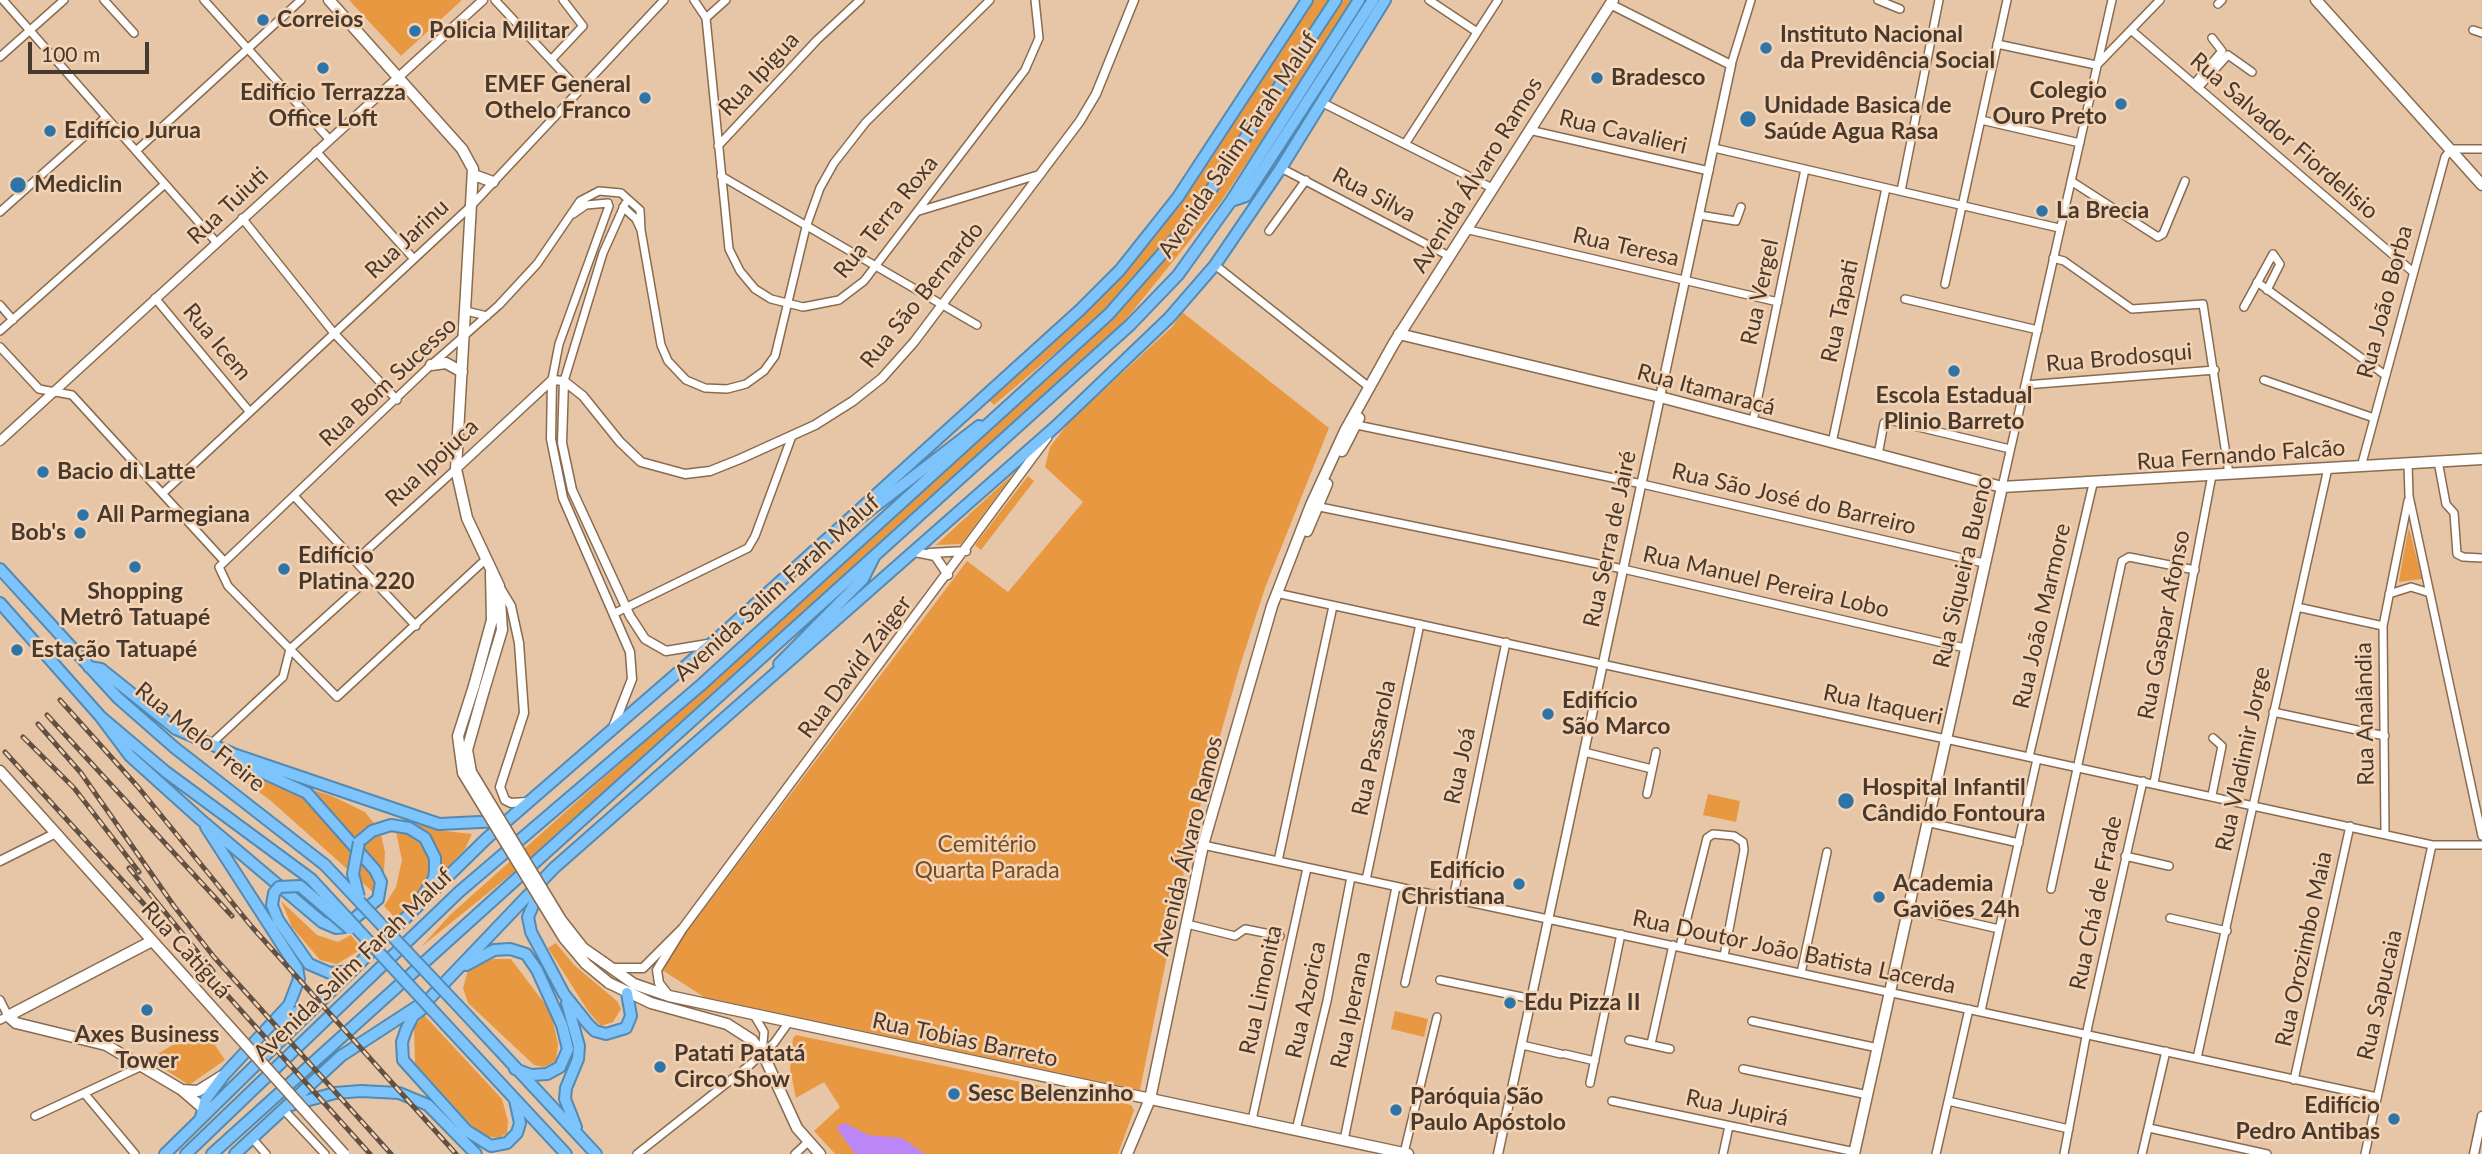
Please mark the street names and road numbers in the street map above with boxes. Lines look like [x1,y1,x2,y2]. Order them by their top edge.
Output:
street label: Rua Ipigua [713,26,805,122]
street label: Avenida Salim Farah Maluf [1152,27,1324,263]
street label: Rua Salvador Fiordelisio [2184,47,2384,225]
street label: Avenida Álvaro Ramos [1406,72,1548,278]
street label: Rua Cavalieri [1556,104,1690,160]
street label: Rua Terra Roxa [828,150,944,284]
street label: Rua Tuiuti [182,162,274,250]
street label: Rua Silva [1328,162,1420,228]
street label: Rua Jarinu [359,193,455,285]
street label: Rua São Bernardo [855,216,989,374]
street label: Rua Teresa [1570,221,1682,273]
street label: Rua João Borba [2351,223,2419,381]
street label: Rua Vergel [1735,237,1785,347]
street label: Rua Tapati [1816,257,1864,365]
street label: Rua Icem [177,298,257,386]
street label: Rua Bom Sucesso [314,311,462,453]
street label: Rua Brodosqui [2045,338,2193,378]
street label: Rua Itamaracá [1634,358,1778,422]
street label: Rua Ipojuca [380,413,484,513]
street label: Rua Fernando Falcão [2136,434,2346,476]
street label: Rua Serra de Jairé [1578,448,1642,630]
street label: Rua São José do Barreiro [1669,457,1919,541]
street label: Rua Siqueira Bueno [1927,473,1999,671]
street label: Avenida Salim Farah Maluf [669,489,885,687]
street label: Rua João Marmore [2007,521,2077,711]
street label: Rua Gaspar Afonso [2132,528,2196,722]
street label: Rua Manuel Pereira Lobo [1640,540,1892,624]
street label: Rua David Zaiger [792,590,918,744]
street label: Rua Analândia [2350,642,2380,786]
street label: Rua Vladimir Jorge [2210,664,2276,854]
street label: Rua Melo Freire [129,676,271,798]
street label: Rua Passarola [1346,678,1402,818]
street label: Rua Itaqueri [1821,679,1945,731]
street label: Rua Joá [1438,725,1482,807]
street label: Avenida Álvaro Ramos [1147,733,1229,959]
street label: Rua Chá de Frade [2064,813,2128,993]
street label: Rua Orozimbo Maia [2270,849,2338,1049]
street label: Avenida Salim Farah Maluf [248,863,458,1067]
street label: Rua Catiguá [135,896,237,1004]
street label: Rua Doutor João Batista Lacerda [1630,904,1958,1000]
street label: Rua Limonita [1234,923,1288,1057]
street label: Rua Sapucaia [2352,927,2408,1063]
street label: Rua Azorica [1280,939,1332,1061]
street label: Rua Iperana [1325,949,1377,1071]
street label: Rua Tobias Barreto [870,1007,1060,1073]
street label: Rua Jupirá [1683,1084,1791,1132]

